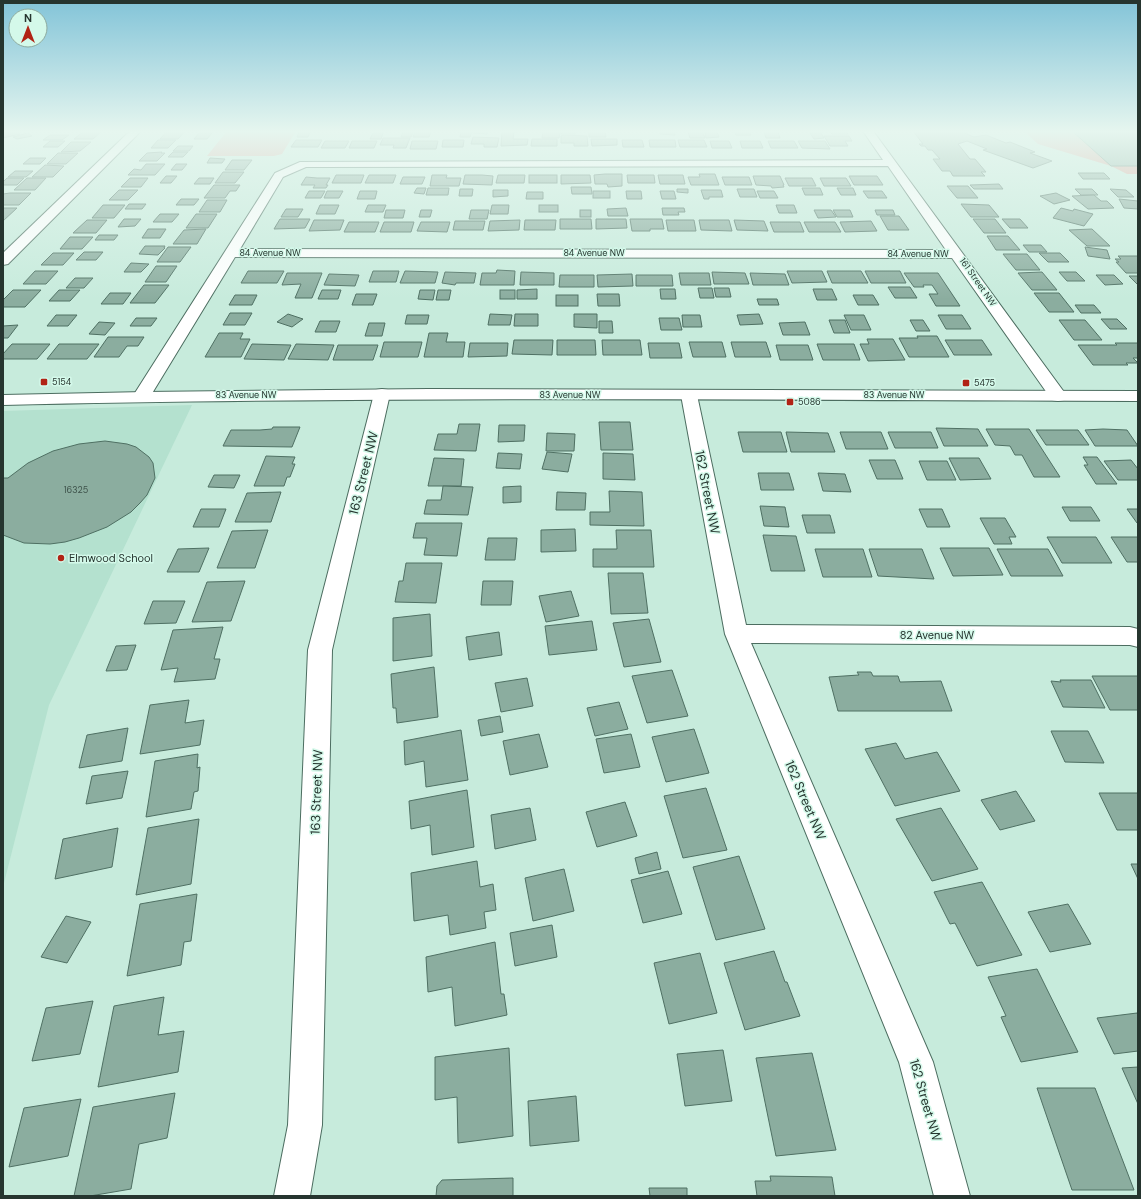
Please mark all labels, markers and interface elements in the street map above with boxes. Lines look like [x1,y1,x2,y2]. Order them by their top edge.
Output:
north arrow [8,8,48,48]
text: N [24,11,32,25]
street label: 84 Avenue NW [239,247,301,259]
street label: 84 Avenue NW [563,247,625,259]
street label: 84 Avenue NW [887,248,949,260]
street label: 161 Street NW [957,255,999,309]
place label: 5154 [52,376,72,388]
marker: 5154 [39,377,49,387]
place label: 5475 [974,377,995,389]
marker: 5475 [961,378,971,388]
street label: 83 Avenue NW [215,389,277,401]
street label: 83 Avenue NW [539,389,601,401]
street label: 83 Avenue NW [863,389,925,401]
place label: 5086 [798,396,821,408]
marker: 5086 [785,397,795,407]
street label: 163 Street NW [345,429,382,517]
street label: 162 Street NW [691,449,724,536]
house number: 16325 [64,484,88,496]
place label: Elmwood School [69,551,153,565]
marker: Elmwood School [56,553,66,563]
street label: 82 Avenue NW [900,628,975,642]
street label: 163 Street NW [307,749,326,835]
street label: 162 Street NW [781,758,830,843]
street label: 162 Street NW [906,1057,945,1144]

